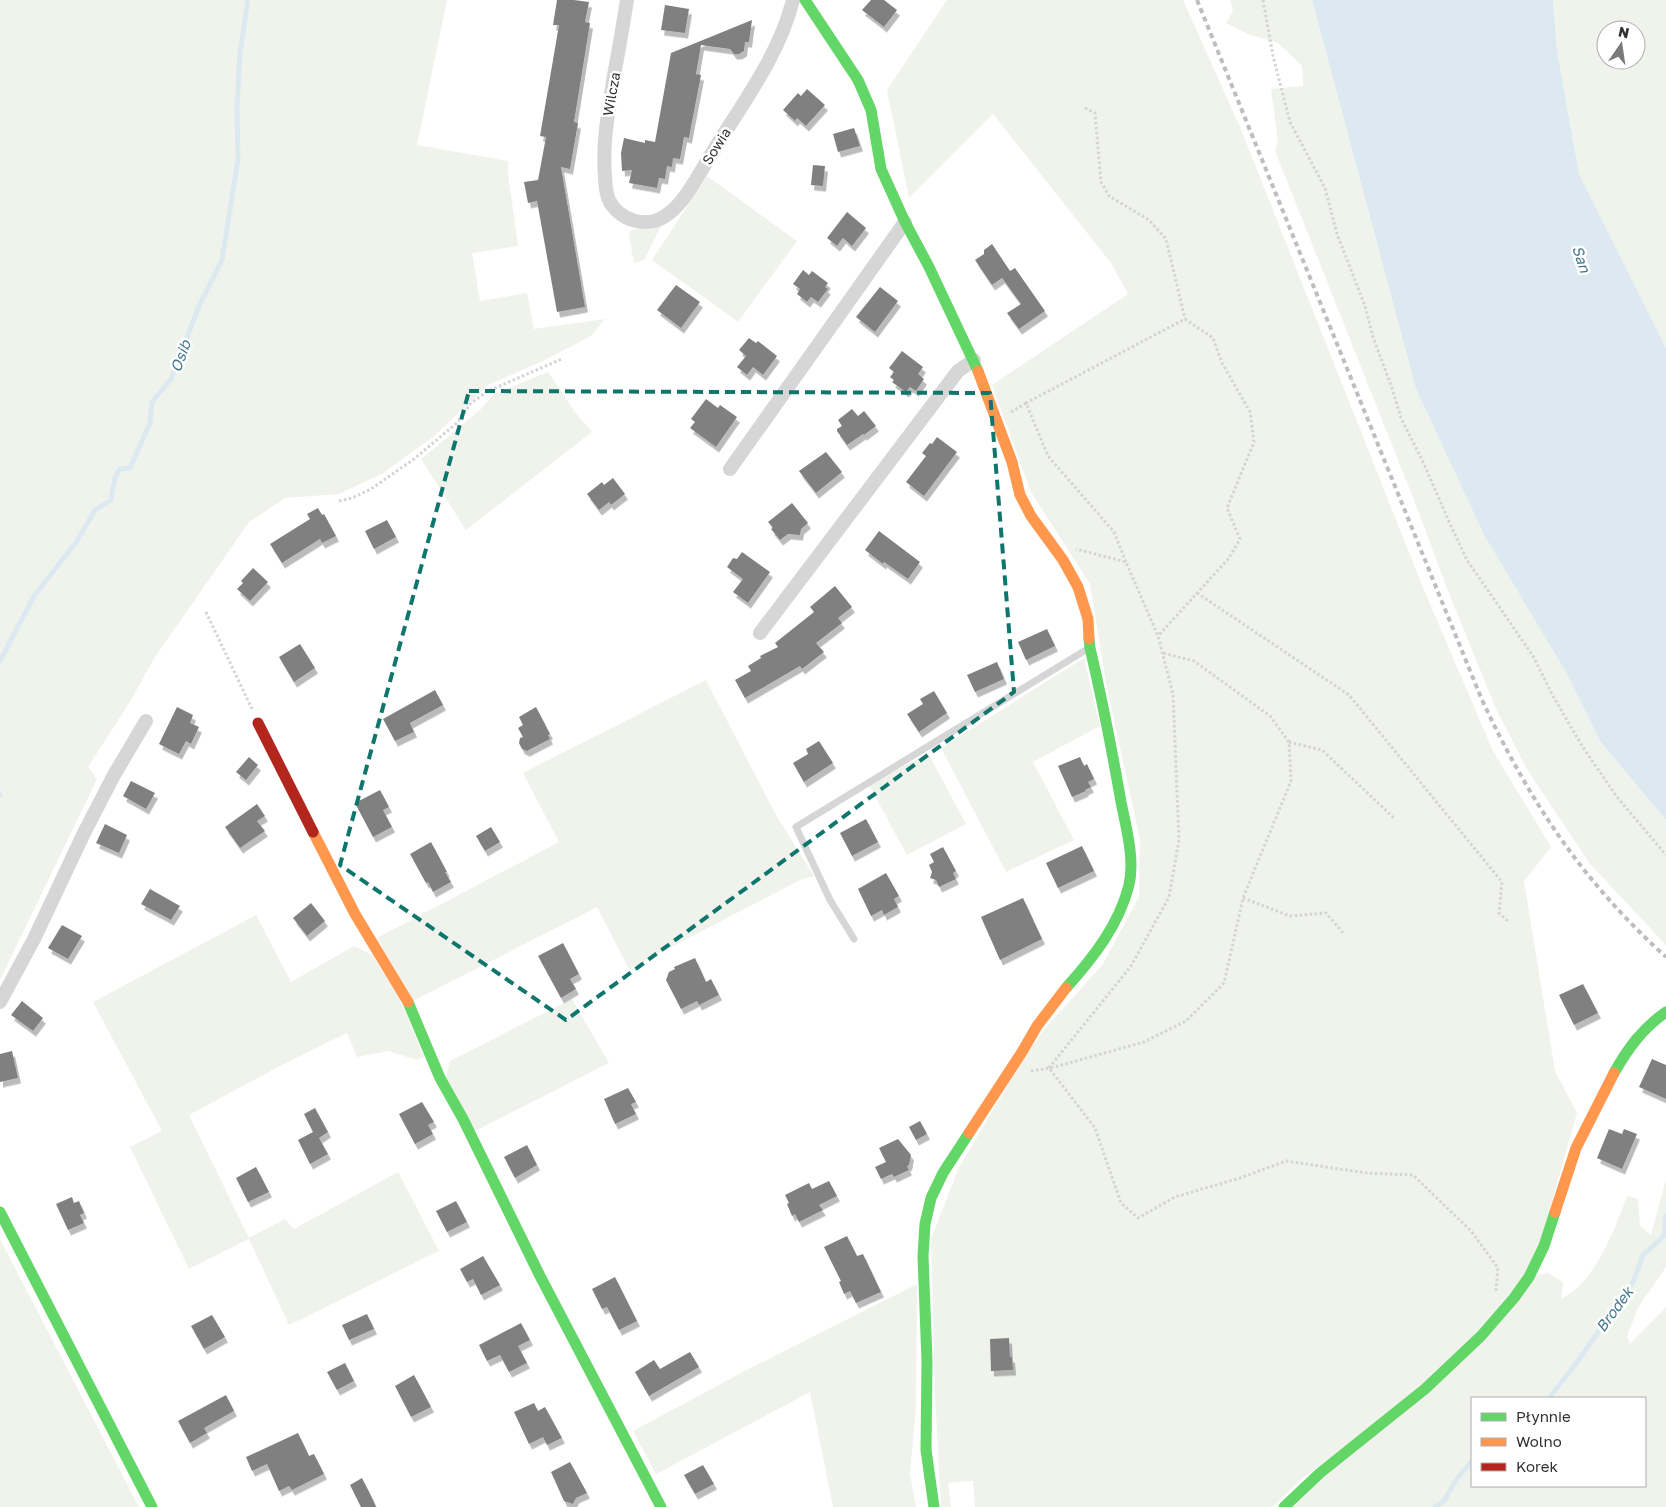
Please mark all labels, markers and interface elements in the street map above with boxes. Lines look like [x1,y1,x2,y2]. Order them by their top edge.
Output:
north arrow [1596,20,1646,70]
text: N [1617,22,1631,41]
street label: Wilcza [599,71,623,117]
street label: Sowia [698,124,734,168]
water label: San [1569,243,1595,275]
water label: Osib [166,336,195,374]
water label: Brodek [1592,1282,1637,1335]
legend [1471,1397,1646,1487]
text: Płynnie [1516,1407,1571,1425]
text: Wolno [1516,1432,1562,1450]
text: Korek [1516,1457,1558,1475]

